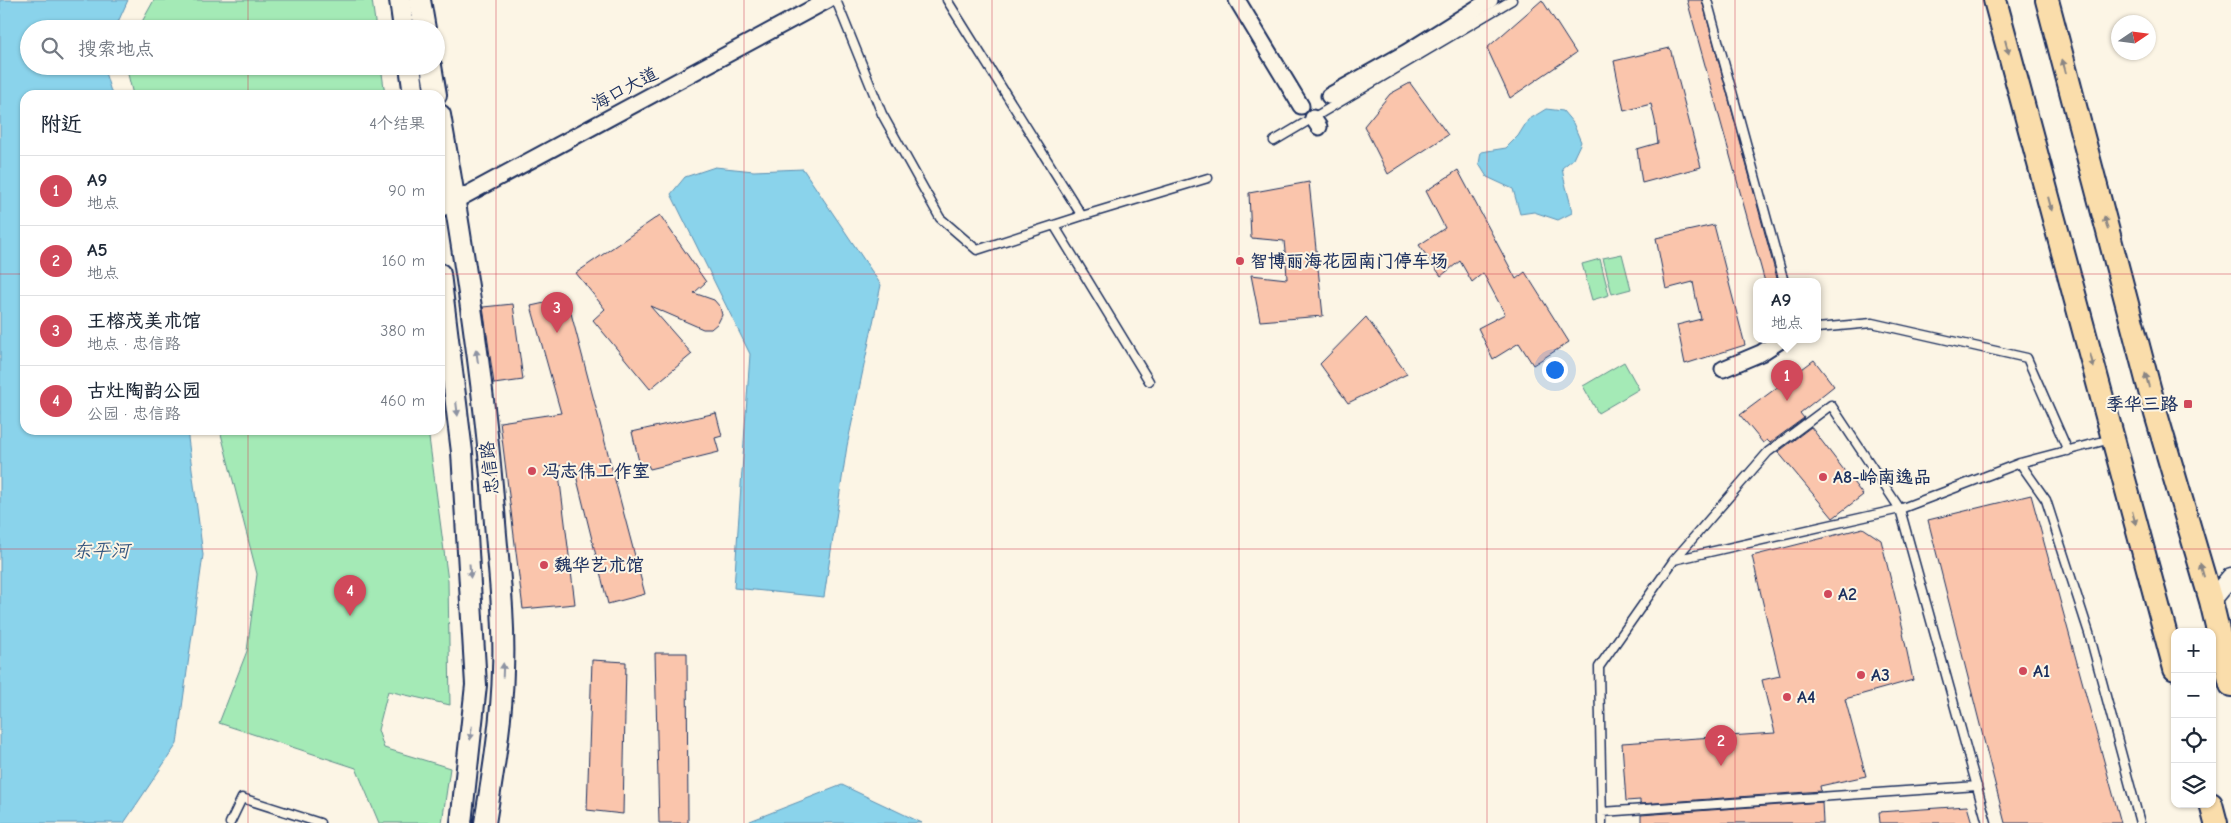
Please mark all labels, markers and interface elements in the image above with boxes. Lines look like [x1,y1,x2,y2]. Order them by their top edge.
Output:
north arrow [2111,15,2156,60]
search box [20,20,445,75]
icon: search [38,34,66,62]
text: 搜索地点 [78,38,154,60]
one-way arrow [2004,40,2012,55]
one-way arrow [2060,58,2068,73]
street label: 海口大道 [588,63,662,115]
text: 附近 [40,112,82,136]
text: 4个结果 [369,115,425,133]
text: A9 [87,169,107,191]
text: 1 [53,182,59,200]
text: 90 m [388,182,425,200]
text: 地点 [87,194,119,212]
one-way arrow [2046,197,2054,212]
one-way arrow [2101,215,2109,230]
text: A5 [87,239,108,261]
place label: 智博丽海花园南门停车场 [1250,251,1448,272]
text: 2 [52,252,60,270]
text: 160 m [382,252,425,270]
marker: 智博丽海花园南门停车场 [1234,255,1246,267]
text: 地点 [87,264,119,282]
popup [1753,278,1821,343]
text: A9 [1771,289,1791,311]
pin: 3 [541,292,573,333]
text: 王榕茂美术馆 [87,310,201,332]
text: 地点 [1771,314,1803,332]
text: 3 [52,322,60,340]
text: 380 m [380,322,425,340]
text: 地点 · 忠信路 [87,335,181,353]
one-way arrow [472,347,480,363]
one-way arrow [2088,353,2096,368]
your location [1542,357,1568,383]
pin: 1 [1771,360,1803,401]
one-way arrow [2143,373,2151,388]
text: 古灶陶韵公园 [87,380,201,402]
text: 4 [52,392,60,410]
text: 460 m [380,392,425,410]
place label: 季华三路 [2106,394,2178,415]
marker: 季华三路 [2182,398,2194,410]
one-way arrow [453,401,461,417]
text: 公园 · 忠信路 [87,405,181,423]
street label: 忠信路 [477,440,503,496]
place label: 冯志伟工作室 [542,461,650,482]
marker: 冯志伟工作室 [526,465,538,477]
place label: A8-岭南逸品 [1833,467,1932,488]
marker: A8-岭南逸品 [1817,471,1829,483]
one-way arrow [2130,510,2138,525]
water label: 东平河 [72,540,132,562]
place label: 魏华艺术馆 [554,555,644,576]
marker: 魏华艺术馆 [538,559,550,571]
one-way arrow [2197,562,2205,577]
one-way arrow [466,563,474,579]
pin: 4 [334,575,366,616]
place label: A2 [1838,584,1857,605]
marker: A2 [1822,588,1834,600]
map controls [2171,628,2216,808]
button: + [2171,628,2216,673]
place label: A1 [2033,661,2050,682]
one-way arrow [499,662,507,678]
place label: A3 [1871,665,1890,686]
marker: A1 [2017,665,2029,677]
marker: A3 [1855,669,1867,681]
button: − [2171,673,2216,718]
place label: A4 [1797,687,1815,708]
marker: A4 [1781,691,1793,703]
button: locate [2171,718,2216,763]
one-way arrow [466,725,474,741]
pin: 2 [1705,725,1737,766]
button: layers [2171,763,2216,808]

